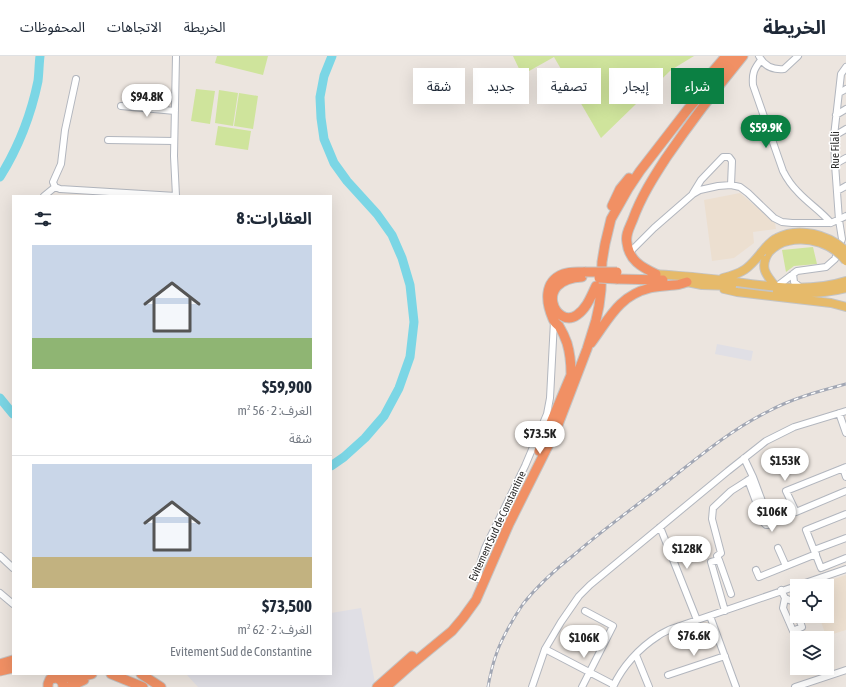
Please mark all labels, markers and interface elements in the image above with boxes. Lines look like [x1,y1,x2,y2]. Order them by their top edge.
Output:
text: الخريطة [763,16,826,38]
text: المحفوظات [20,19,85,35]
text: الاتجاهات [107,19,162,35]
text: الخريطة [184,19,226,35]
chip: شقة [413,68,465,104]
chip: جديد [473,68,529,104]
chip: تصفية [537,68,601,104]
chip: إيجار [609,68,663,104]
chip: شراء [671,68,724,104]
pin: $94.8K [114,84,180,118]
text: $94.8K [131,89,163,104]
pin: $59.9K [733,115,799,149]
text: $59.9K [750,120,782,135]
street label: Rue Filali [829,131,841,169]
icon: filters [32,208,54,230]
text: العقارات: 8 [237,208,312,228]
icon: home [136,271,208,343]
text: $59,900 [262,377,312,397]
text: الغرف: 2 · 56 m² [238,403,312,418]
pin: $73.5K [507,421,573,455]
text: $73.5K [524,426,556,441]
text: شقة [289,431,312,446]
pin: $153K [757,448,813,482]
text: $153K [770,453,800,468]
street label: Evitement Sud de Constantine [466,469,528,583]
icon: home [136,490,208,562]
pin: $106K [744,499,800,533]
text: $106K [757,504,787,519]
pin: $128K [659,536,715,570]
text: $128K [672,541,702,556]
map controls [790,579,834,675]
button: locate [790,579,834,623]
text: $73,500 [262,596,312,616]
text: الغرف: 2 · 62 m² [238,622,312,637]
pin: $76.6K [661,623,727,657]
pin: $106K [556,625,612,659]
text: $76.6K [678,628,710,643]
text: $106K [569,630,599,645]
button: layers [790,631,834,675]
text: Evitement Sud de Constantine [170,644,312,659]

